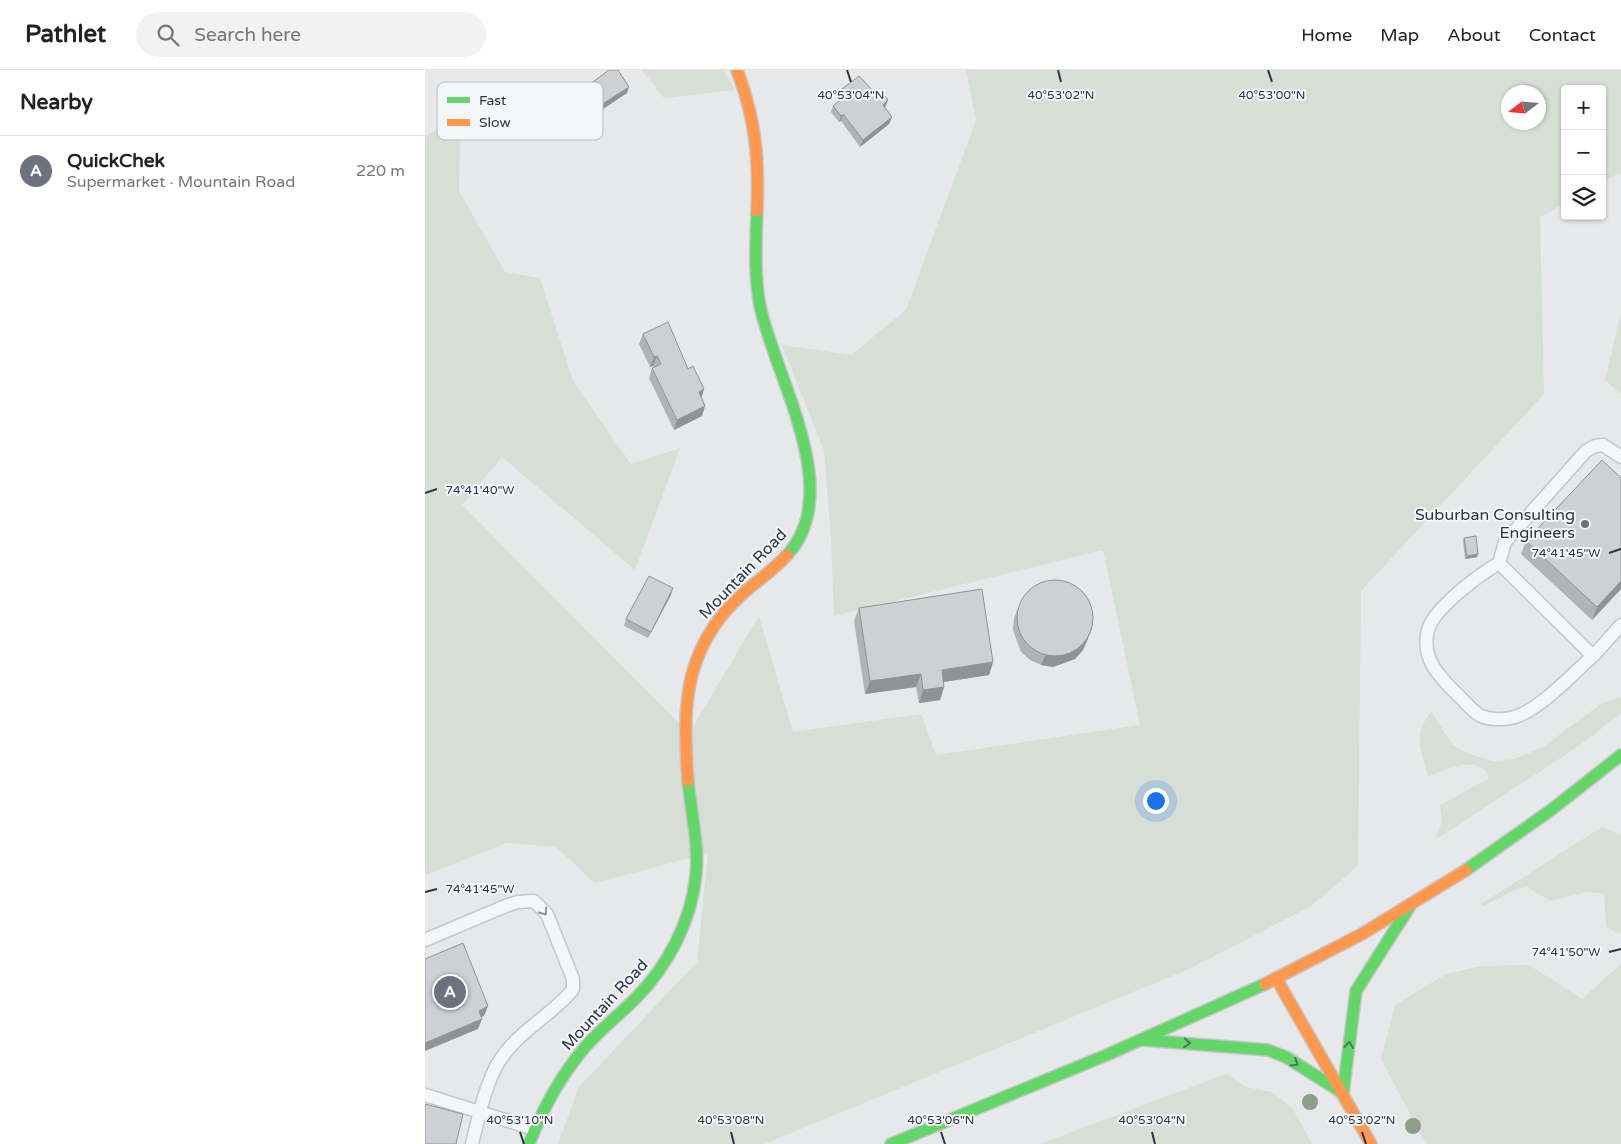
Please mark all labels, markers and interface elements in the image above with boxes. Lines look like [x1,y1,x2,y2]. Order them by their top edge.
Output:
search box [136,12,486,57]
text: Pathlet [25,20,106,49]
icon: search [154,21,182,49]
text: Search here [194,24,301,46]
text: Home [1301,24,1352,46]
text: Map [1380,24,1419,46]
text: About [1447,24,1501,46]
text: Contact [1529,24,1596,46]
legend [437,82,603,140]
north arrow [1501,85,1546,130]
map controls [1561,85,1606,220]
button: + [1561,85,1606,130]
text: 40°53'04"N [818,88,885,102]
text: 40°53'02"N [1028,88,1095,102]
text: 40°53'00"N [1239,88,1306,102]
text: Nearby [20,90,93,115]
text: Fast [479,92,507,109]
text: Slow [479,114,511,131]
button: − [1561,130,1606,175]
text: QuickChek [67,150,165,172]
text: A [30,161,42,181]
text: 220 m [356,161,405,181]
text: Supermarket · Mountain Road [67,172,295,192]
button: layers [1561,175,1606,220]
text: 74°41'40"W [445,483,515,497]
place label: Suburban Consulting Engineers [1415,505,1575,543]
marker: Suburban Consulting Engineers [1579,518,1591,530]
street label: Mountain Road [695,525,791,623]
text: 74°41'45"W [1531,546,1601,560]
your location [1143,788,1169,814]
text: 74°41'45"W [445,882,515,896]
one-way arrow [538,906,547,916]
text: 74°41'50"W [1531,945,1601,959]
street label: Mountain Road [558,955,652,1055]
pin: A [434,973,466,1011]
one-way arrow [1183,1037,1191,1048]
one-way arrow [1343,1041,1354,1049]
one-way arrow [1290,1057,1299,1066]
text: 40°53'10"N [487,1113,554,1127]
text: 40°53'08"N [698,1113,765,1127]
text: 40°53'06"N [908,1113,975,1127]
text: 40°53'04"N [1119,1113,1186,1127]
text: 40°53'02"N [1329,1113,1396,1127]

